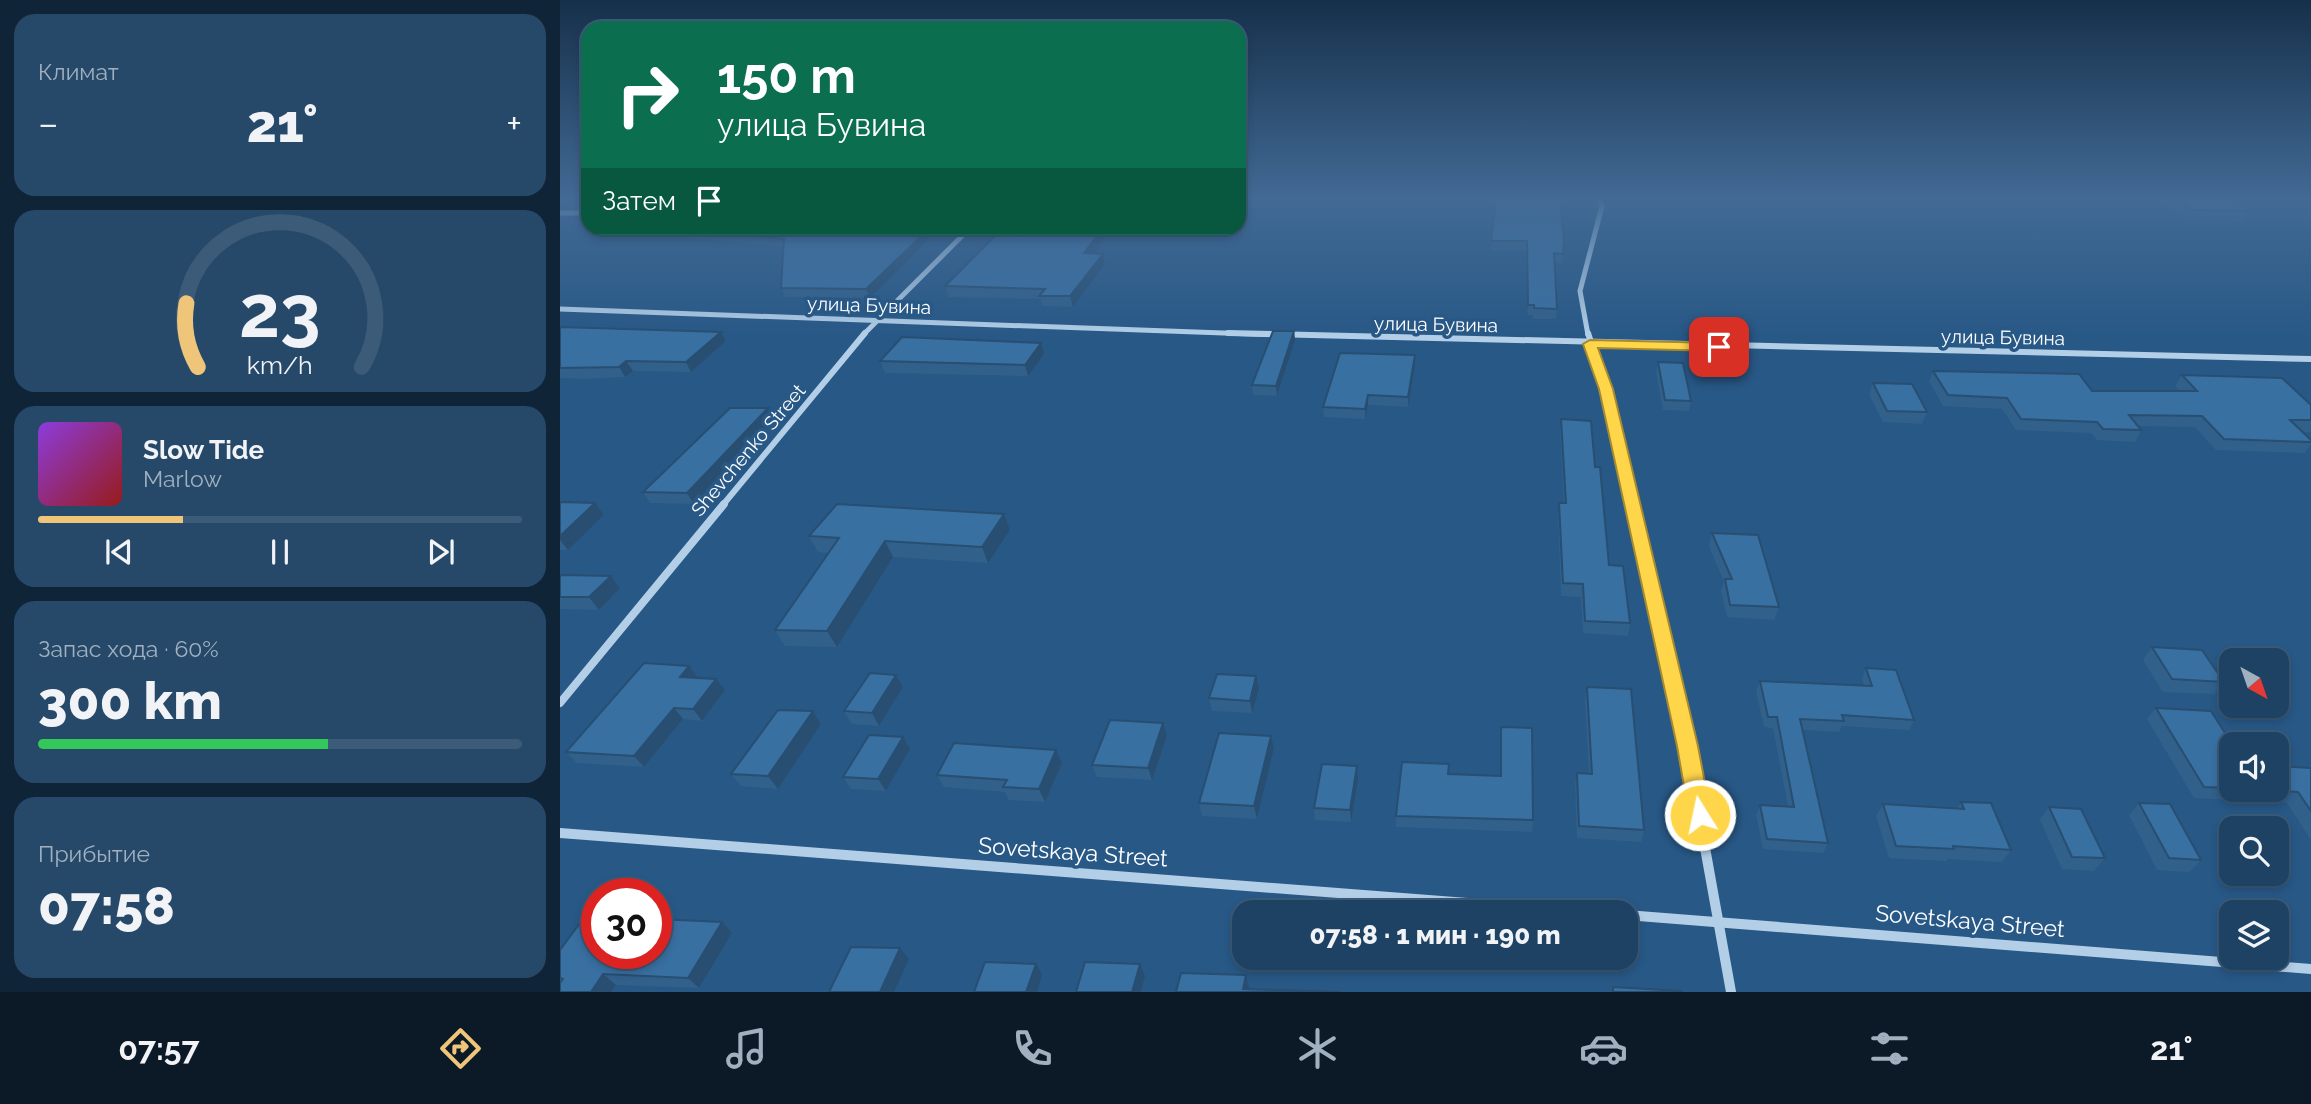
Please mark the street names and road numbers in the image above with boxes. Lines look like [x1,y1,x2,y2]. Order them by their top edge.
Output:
street label: улица Бувина [807,292,931,318]
street label: улица Бувина [1374,312,1498,336]
street label: улица Бувина [1941,325,2065,349]
street label: Shevchenko Street [686,379,810,520]
street label: Sovetskaya Street [977,831,1169,872]
street label: Sovetskaya Street [1874,899,2066,942]

